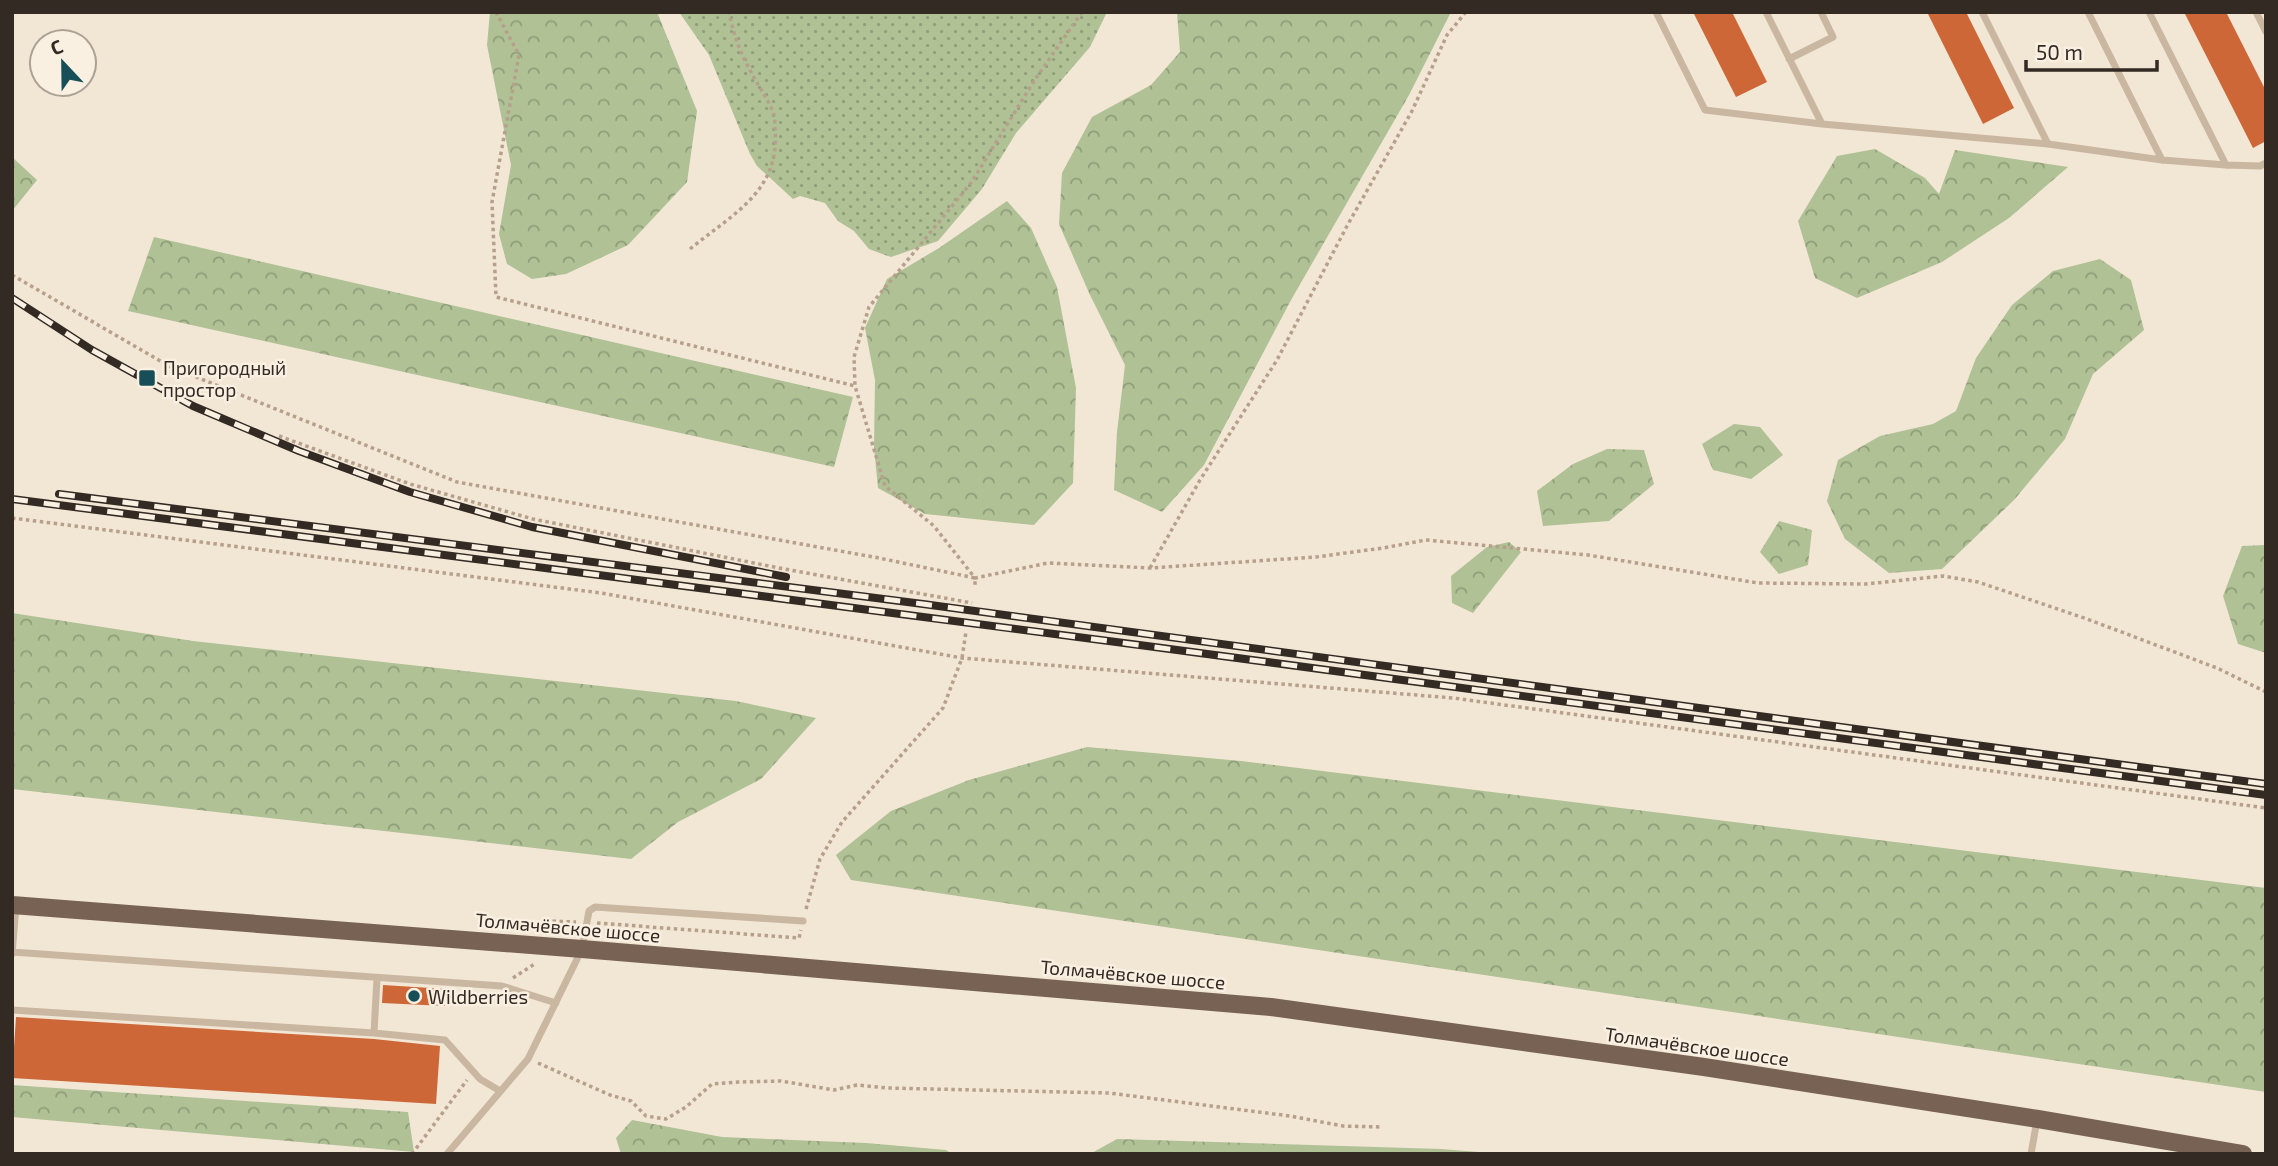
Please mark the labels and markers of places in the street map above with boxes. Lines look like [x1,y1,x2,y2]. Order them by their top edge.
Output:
place label: Пригородный простор [163,356,286,401]
marker: Пригородный простор [137,368,157,388]
place label: Wildberries [428,985,528,1008]
marker: Wildberries [406,988,422,1004]

